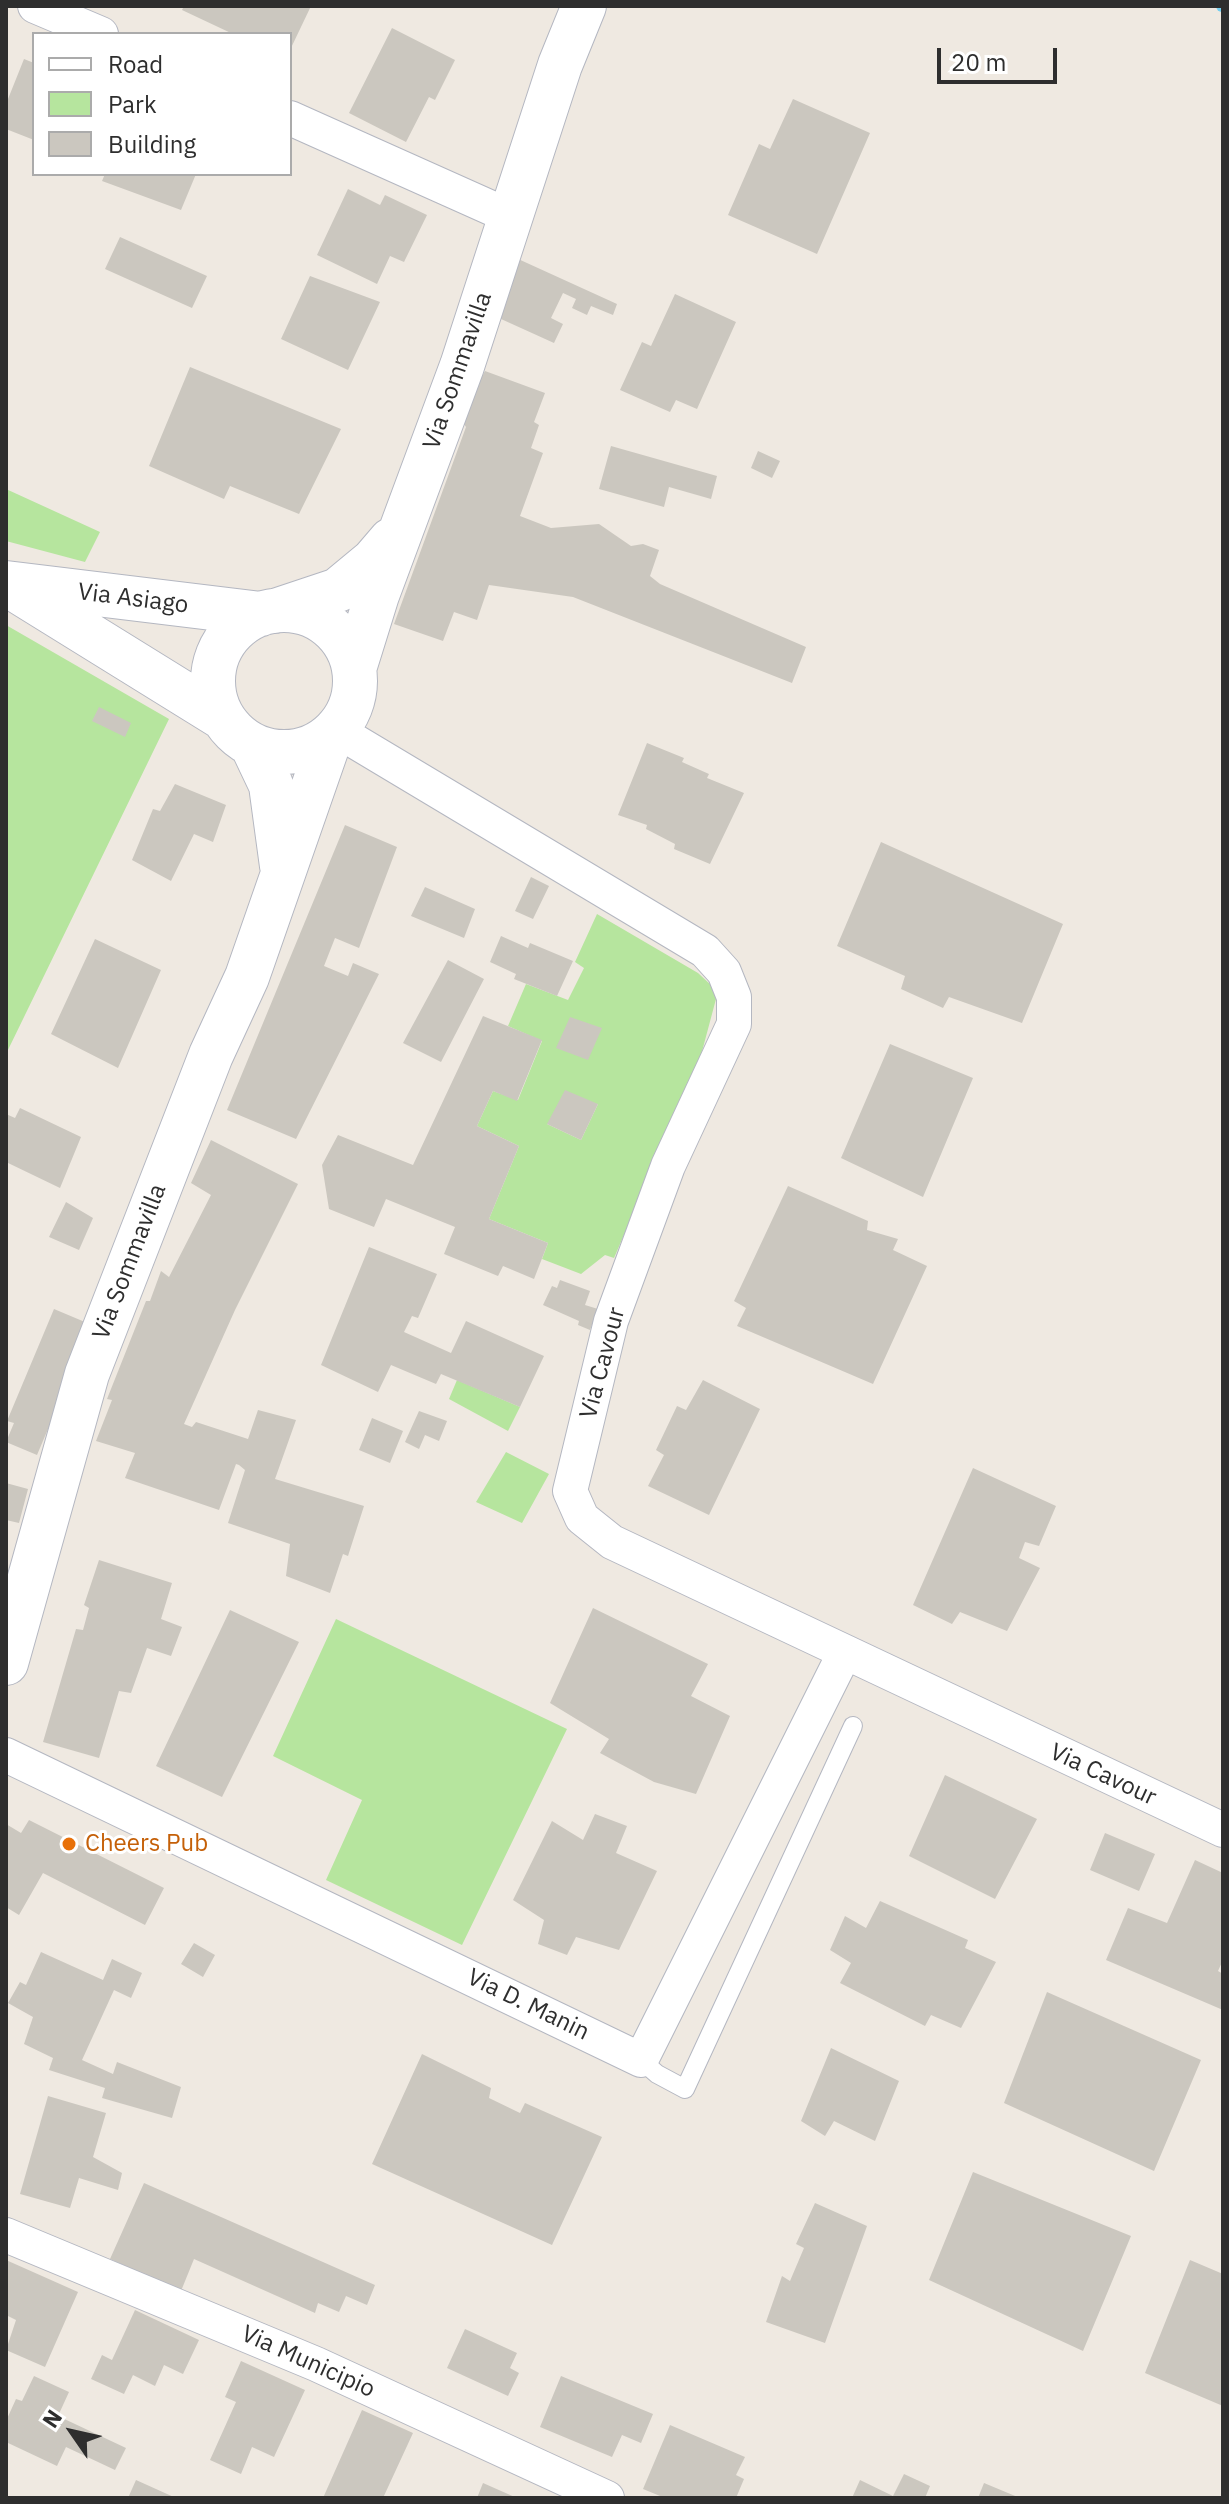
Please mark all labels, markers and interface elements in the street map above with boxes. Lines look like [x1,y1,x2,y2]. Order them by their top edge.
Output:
legend [32,32,292,176]
scale bar [941,32,1061,82]
text: 20 m [951,46,1006,78]
text: Road [108,48,163,80]
text: Park [108,88,157,120]
text: Building [108,128,196,160]
street label: Via Sommavilla [418,289,498,453]
street label: Via Asiago [76,578,190,620]
street label: Via Sommavilla [87,1180,173,1344]
street label: Via Cavour [574,1304,632,1422]
street label: Via Cavour [1045,1738,1161,1812]
place label: Cheers Pub [85,1830,208,1858]
marker: Cheers Pub [60,1835,78,1853]
street label: Via D. Manin [462,1963,594,2047]
street label: Via Municipio [237,2320,379,2404]
north arrow [32,2392,112,2472]
text: N [35,2404,68,2433]

